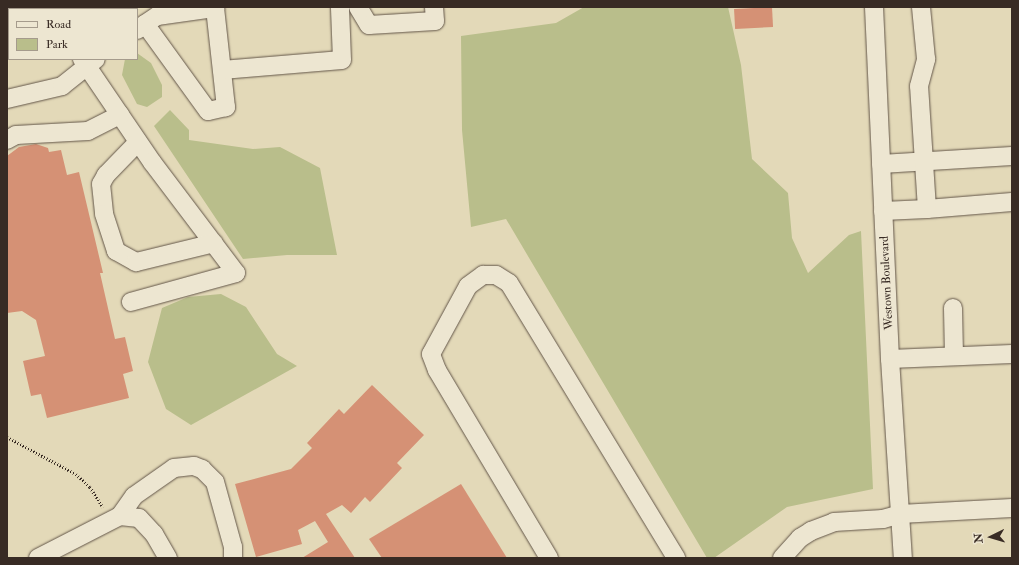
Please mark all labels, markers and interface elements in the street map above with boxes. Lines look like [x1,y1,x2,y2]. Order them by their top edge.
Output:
legend [8,8,138,60]
text: Road [46,17,71,32]
text: Park [46,37,68,52]
street label: Westown Boulevard [877,236,897,330]
north arrow [971,517,1011,557]
text: N [972,533,985,544]

